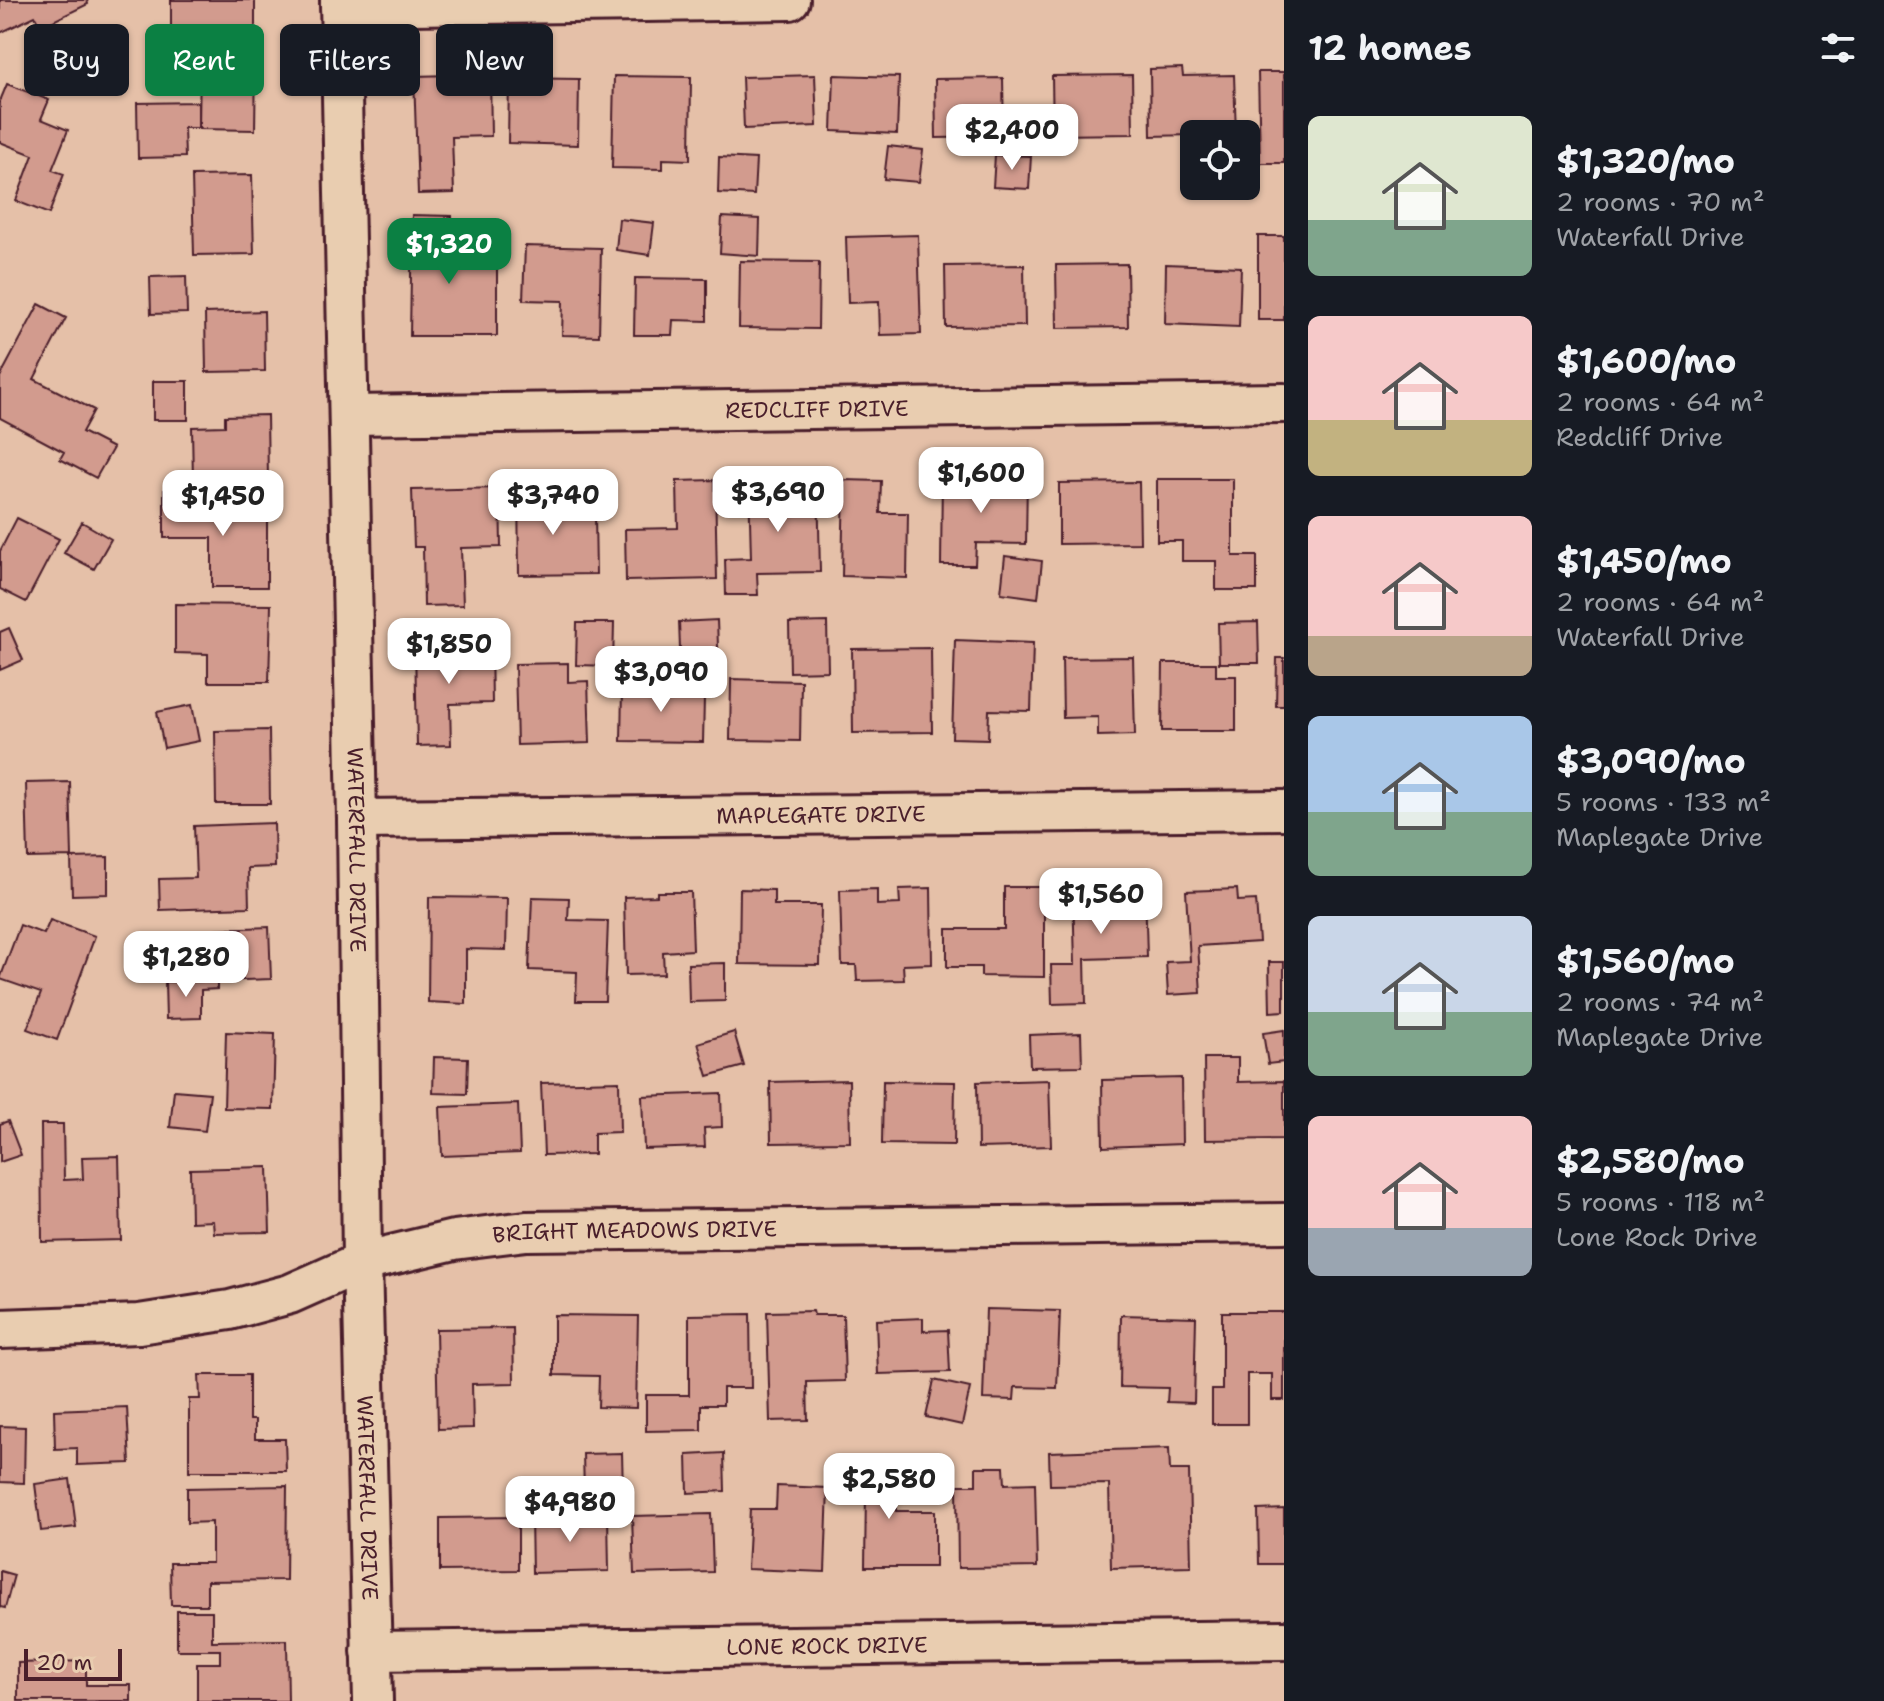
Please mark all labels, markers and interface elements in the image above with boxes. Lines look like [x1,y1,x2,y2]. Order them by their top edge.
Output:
chip: Buy [24,24,129,96]
chip: Rent [145,24,264,96]
chip: Filters [280,24,420,96]
chip: New [436,24,553,96]
text: 12 homes [1308,25,1472,71]
icon: filters [1816,26,1860,70]
pin: $2,400 [947,104,1077,172]
text: $2,400 [964,112,1060,147]
map controls [1180,120,1260,200]
button: locate [1180,120,1260,200]
text: $1,320/mo [1556,138,1735,184]
icon: home [1372,148,1468,244]
text: 2 rooms · 70 m² [1556,184,1765,219]
pin: $1,320 [384,218,514,286]
text: Waterfall Drive [1556,219,1745,254]
text: $1,320 [405,226,493,261]
text: $1,600/mo [1556,338,1737,384]
icon: home [1372,348,1468,444]
text: 2 rooms · 64 m² [1556,384,1764,419]
street label: REDCLIFF DRIVE [725,394,909,425]
text: Redcliff Drive [1556,419,1723,454]
pin: $1,600 [916,447,1046,515]
text: $1,600 [937,455,1025,490]
pin: $3,690 [713,466,843,534]
pin: $3,740 [488,469,618,537]
pin: $1,450 [158,470,288,538]
text: $3,690 [730,474,826,509]
text: $3,740 [506,477,600,512]
text: $1,450 [180,478,266,513]
text: $1,450/mo [1556,538,1732,584]
icon: home [1372,548,1468,644]
text: 2 rooms · 64 m² [1556,584,1764,619]
pin: $1,850 [384,618,514,686]
text: Waterfall Drive [1556,619,1745,654]
text: $1,850 [406,626,492,661]
pin: $3,090 [596,646,726,714]
text: $3,090 [613,654,709,689]
text: $3,090/mo [1556,738,1746,784]
street label: WATERFALL DRIVE [341,747,373,953]
icon: home [1372,748,1468,844]
text: 5 rooms · 133 m² [1556,784,1771,819]
street label: MAPLEGATE DRIVE [716,799,926,831]
text: Maplegate Drive [1556,819,1763,854]
pin: $1,560 [1036,868,1166,936]
text: $1,560 [1057,876,1145,911]
pin: $1,280 [121,931,251,999]
text: $1,560/mo [1556,938,1735,984]
text: $1,280 [142,939,230,974]
icon: home [1372,948,1468,1044]
text: 2 rooms · 74 m² [1556,984,1764,1019]
text: Maplegate Drive [1556,1019,1763,1054]
text: $2,580/mo [1556,1138,1745,1184]
icon: home [1372,1148,1468,1244]
text: 5 rooms · 118 m² [1556,1184,1765,1219]
street label: BRIGHT MEADOWS DRIVE [491,1214,777,1250]
text: Lone Rock Drive [1556,1219,1758,1254]
street label: WATERFALL DRIVE [350,1395,384,1601]
pin: $2,580 [824,1453,954,1521]
text: $2,580 [842,1461,936,1496]
pin: $4,980 [505,1476,635,1544]
text: $4,980 [523,1484,617,1519]
street label: LONE ROCK DRIVE [726,1630,928,1662]
scale bar [24,1645,122,1681]
text: 20 m [36,1648,93,1677]

